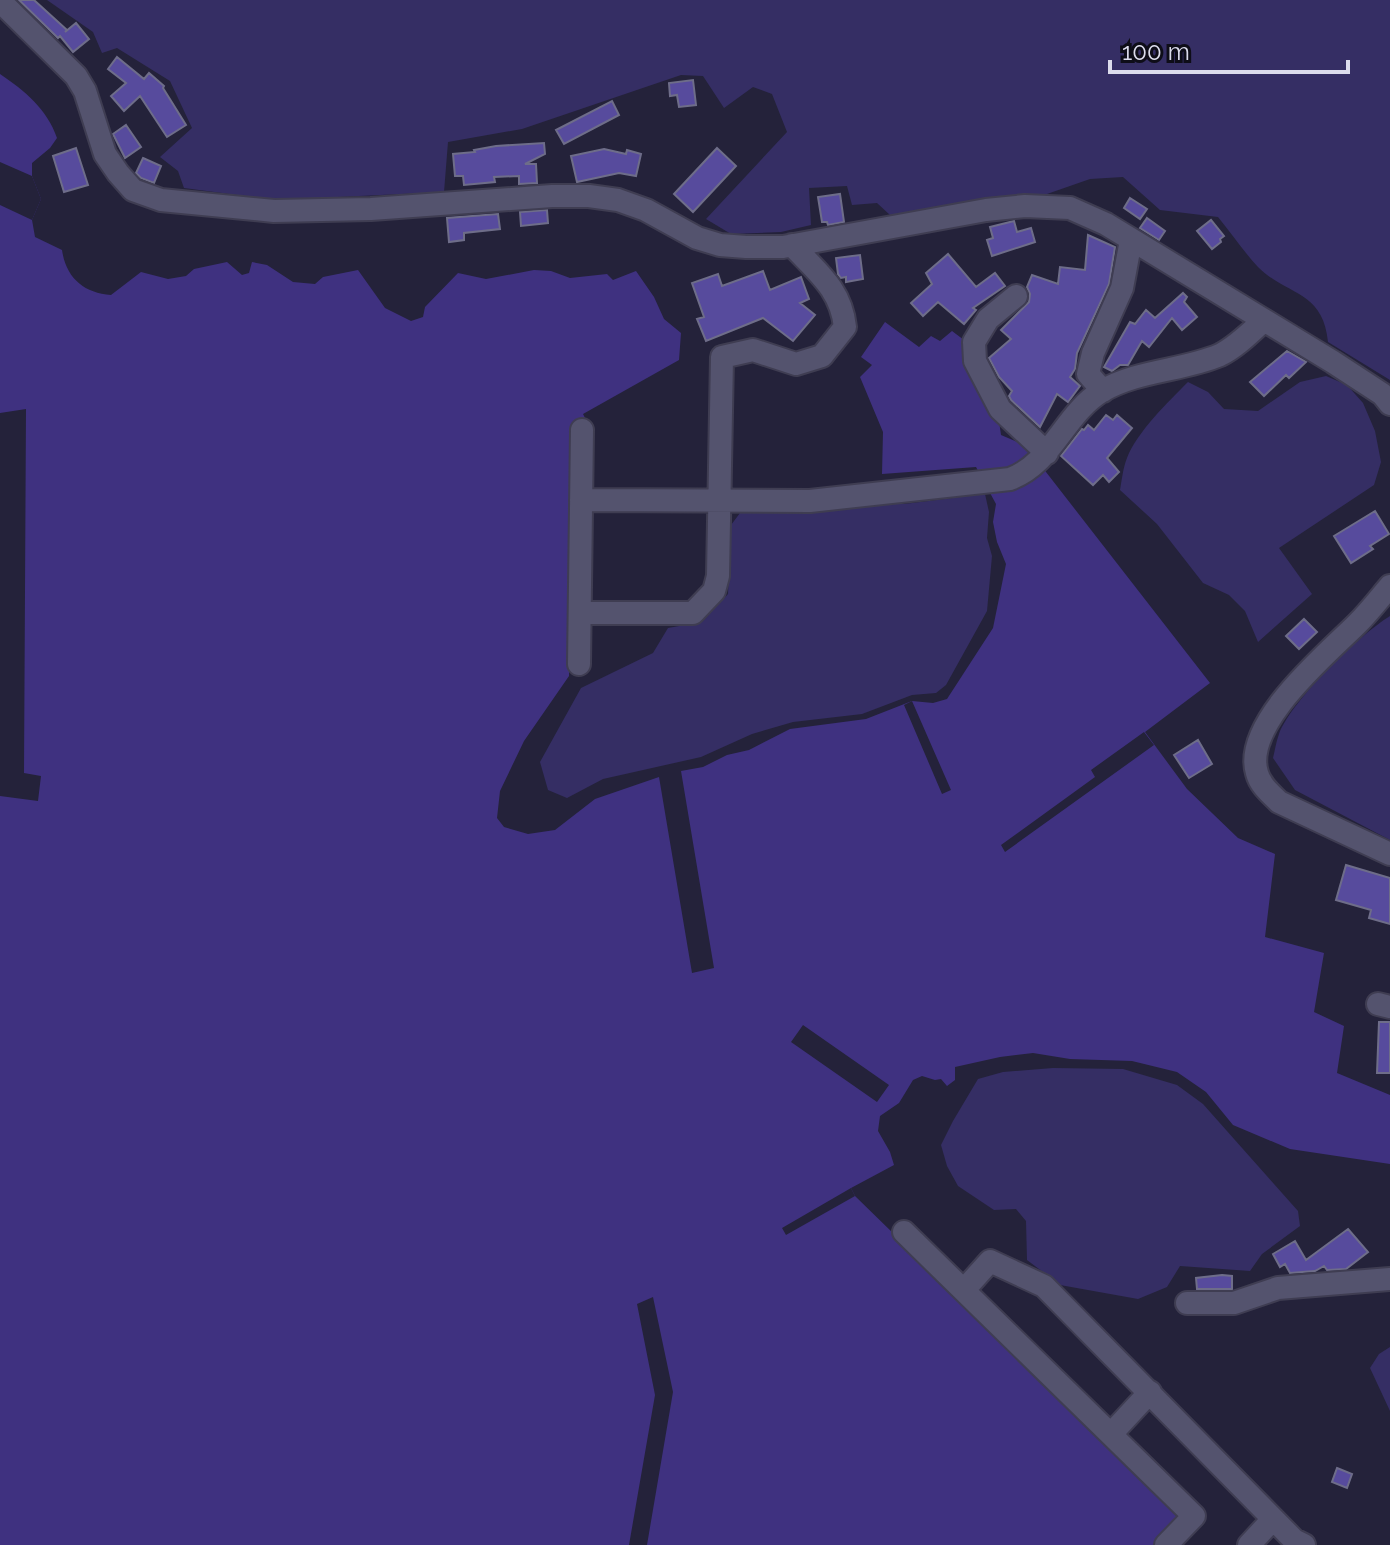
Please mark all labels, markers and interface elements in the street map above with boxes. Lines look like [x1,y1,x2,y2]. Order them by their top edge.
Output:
scale bar [1110,24,1348,74]
text: 100 m [1122,37,1190,66]

